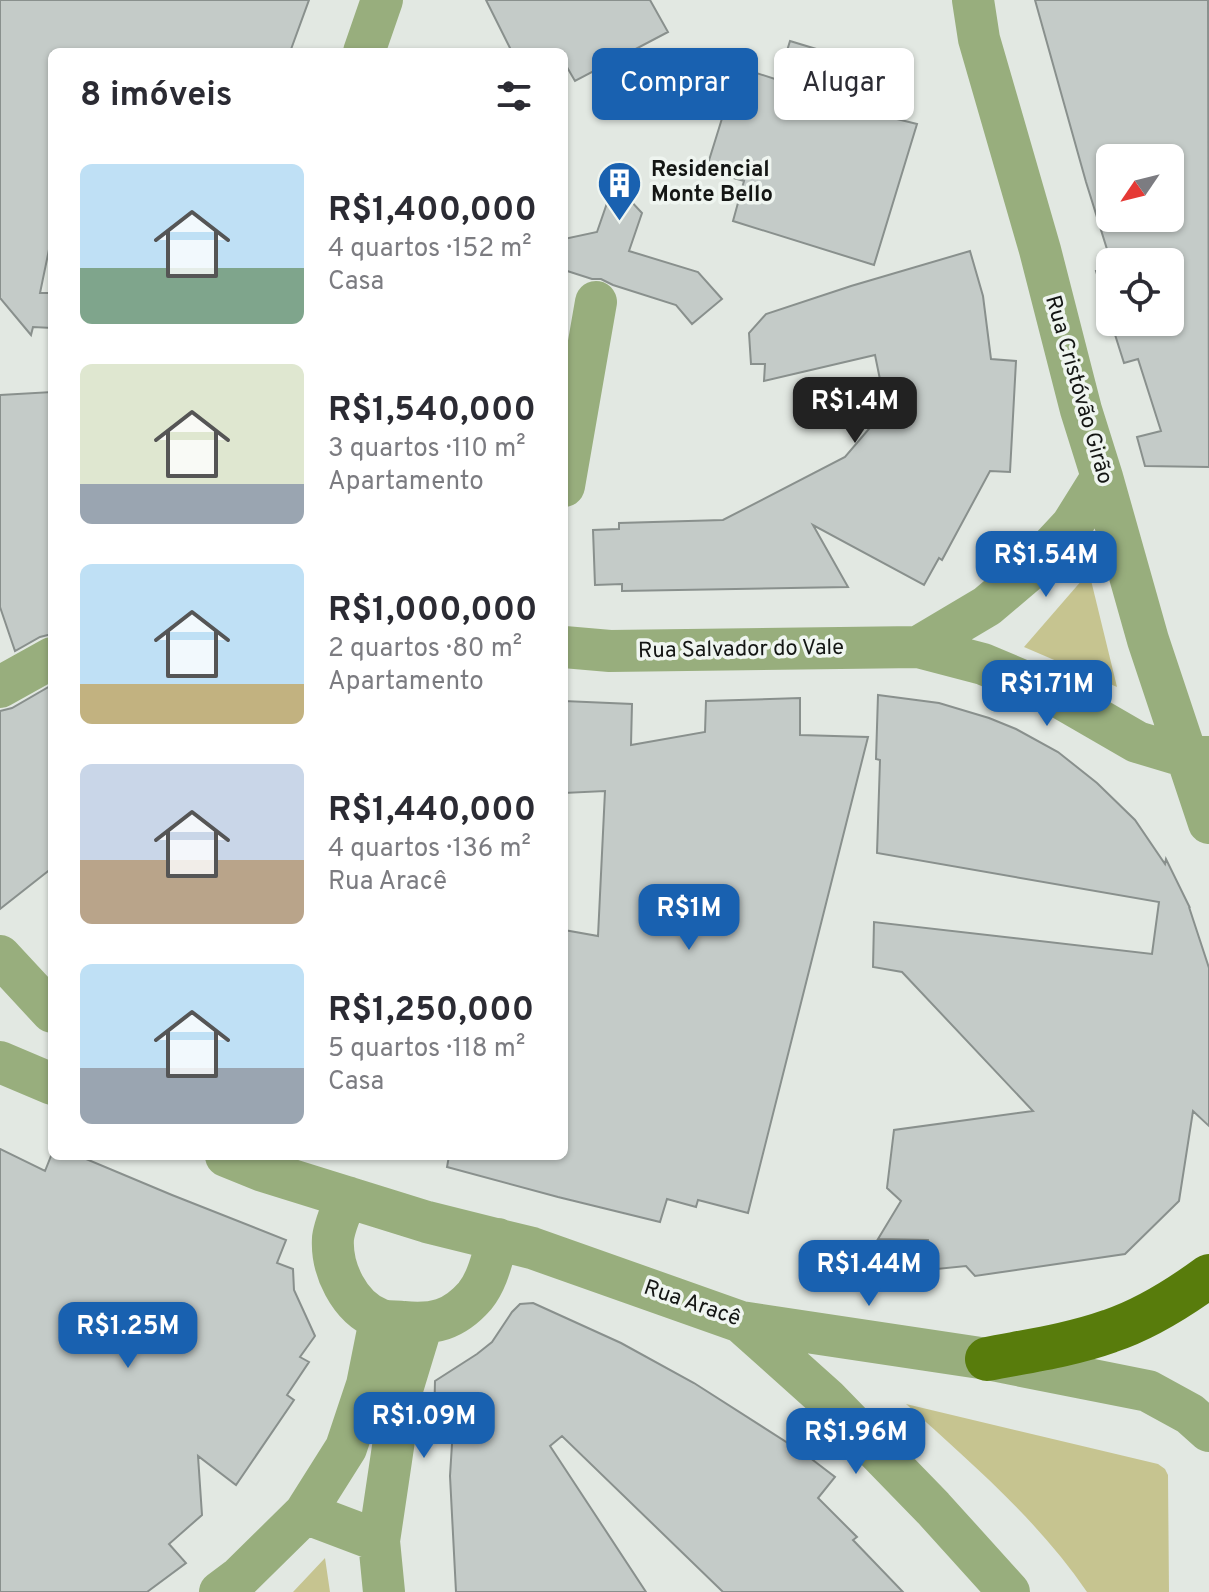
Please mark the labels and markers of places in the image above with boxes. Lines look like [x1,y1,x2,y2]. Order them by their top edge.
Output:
place label: Residencial Monte Bello [651,157,773,209]
building icon: Residencial Monte Bello [596,159,644,222]
pin: R$1.4M [790,377,920,445]
pin: R$1.54M [972,531,1120,599]
pin: R$1.71M [973,660,1121,728]
pin: R$1M [642,884,736,952]
pin: R$1.44M [795,1240,943,1308]
pin: R$1.25M [54,1302,202,1370]
pin: R$1.09M [350,1392,498,1460]
pin: R$1.96M [782,1408,930,1476]

